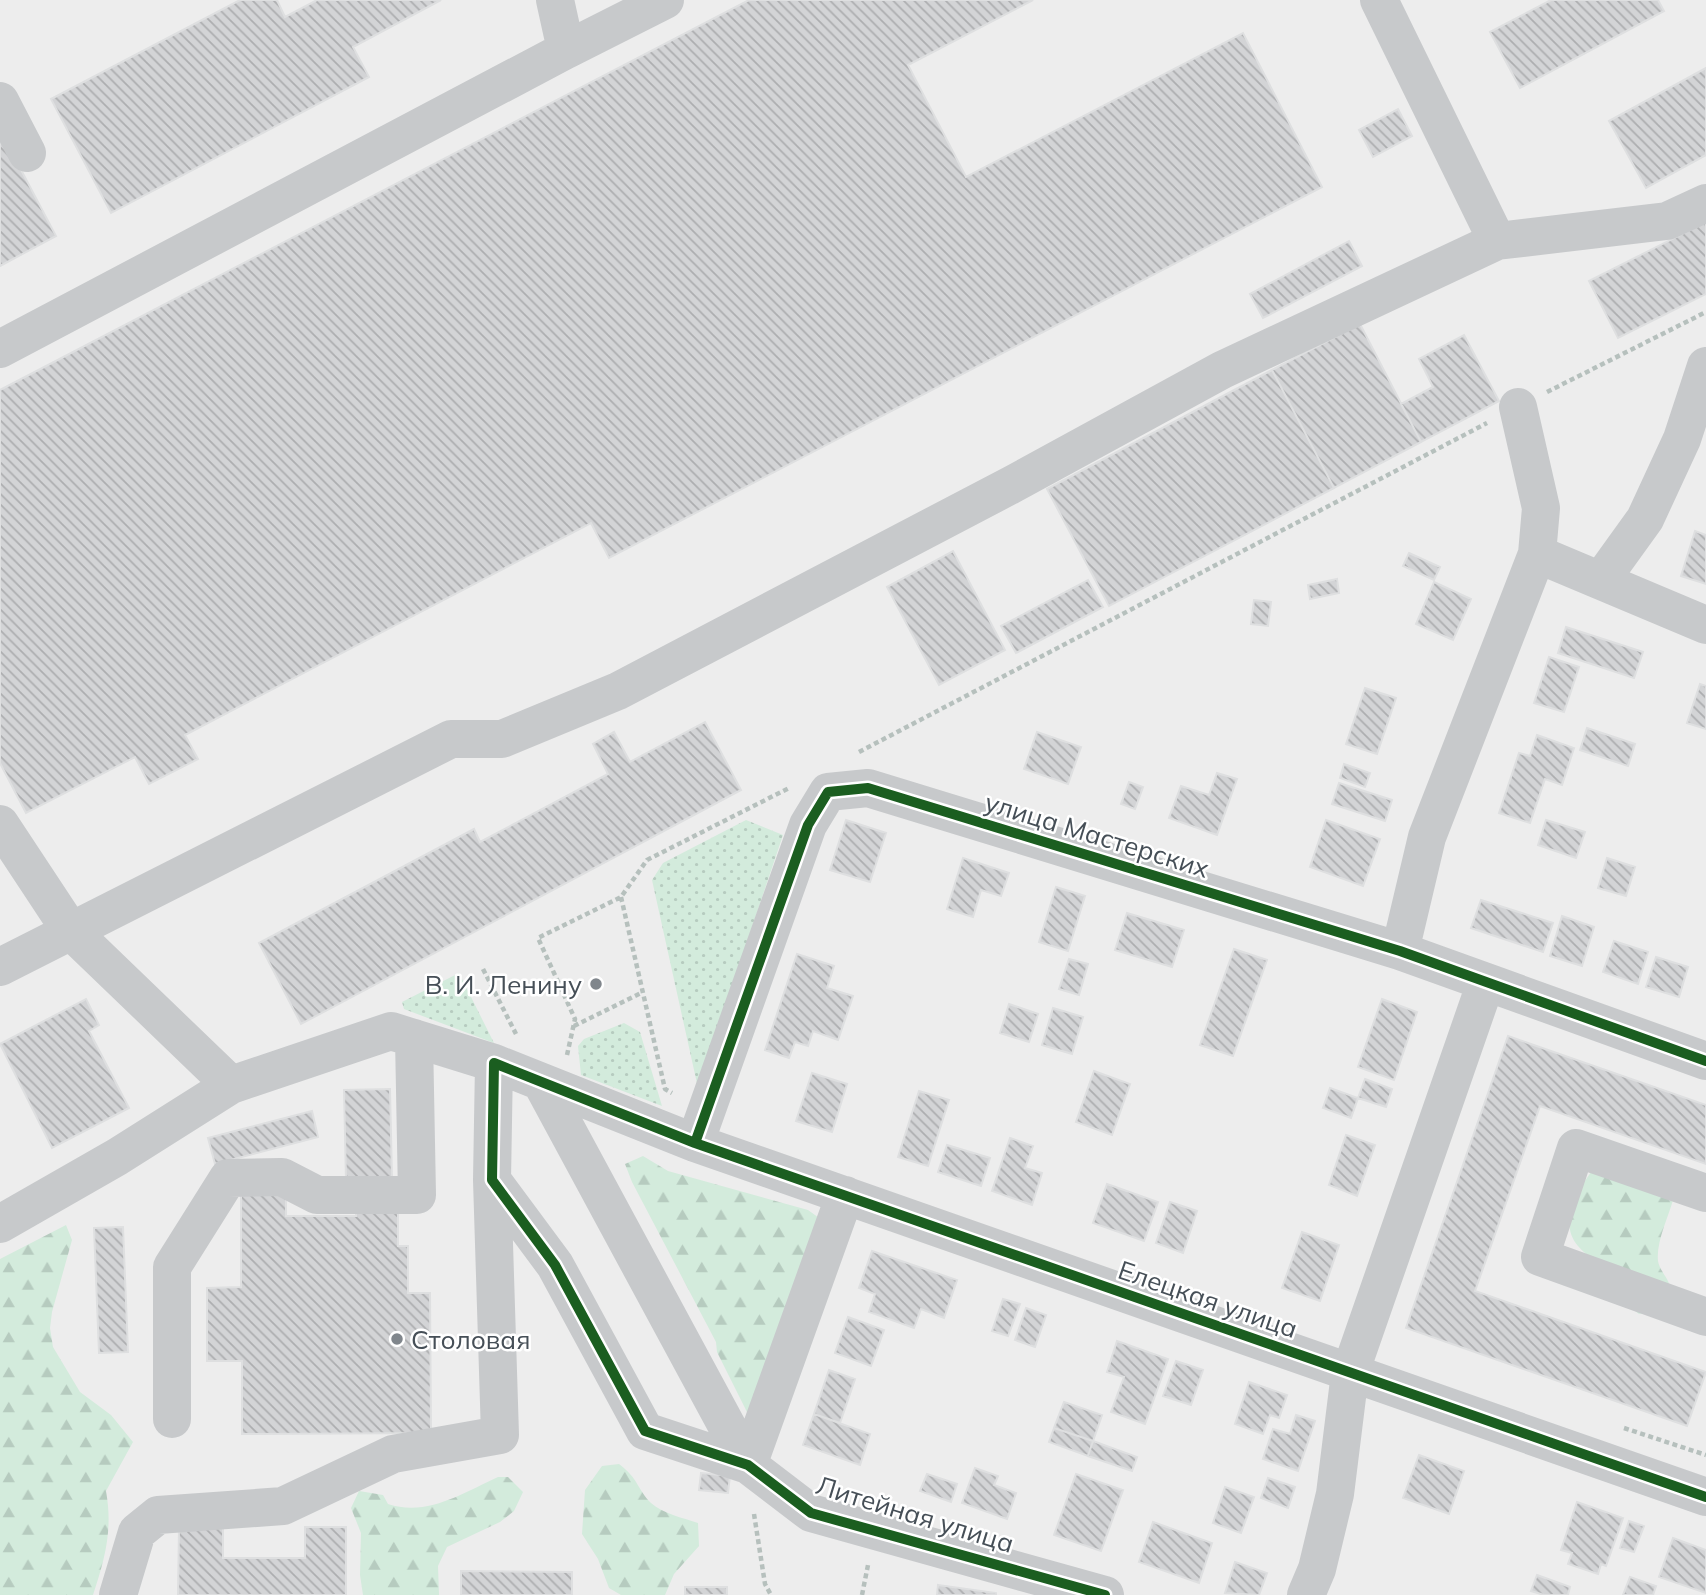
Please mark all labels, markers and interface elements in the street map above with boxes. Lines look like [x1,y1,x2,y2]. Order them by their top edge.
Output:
street label: улица Мастерских [981,785,1213,885]
place label: В. И. Ленину [425,968,582,1001]
marker: В. И. Ленину [588,976,604,992]
street label: Елецкая улица [1114,1253,1302,1345]
place label: Столовая [411,1323,530,1356]
marker: Столовая [389,1331,405,1347]
street label: Литейная улица [812,1468,1018,1560]

